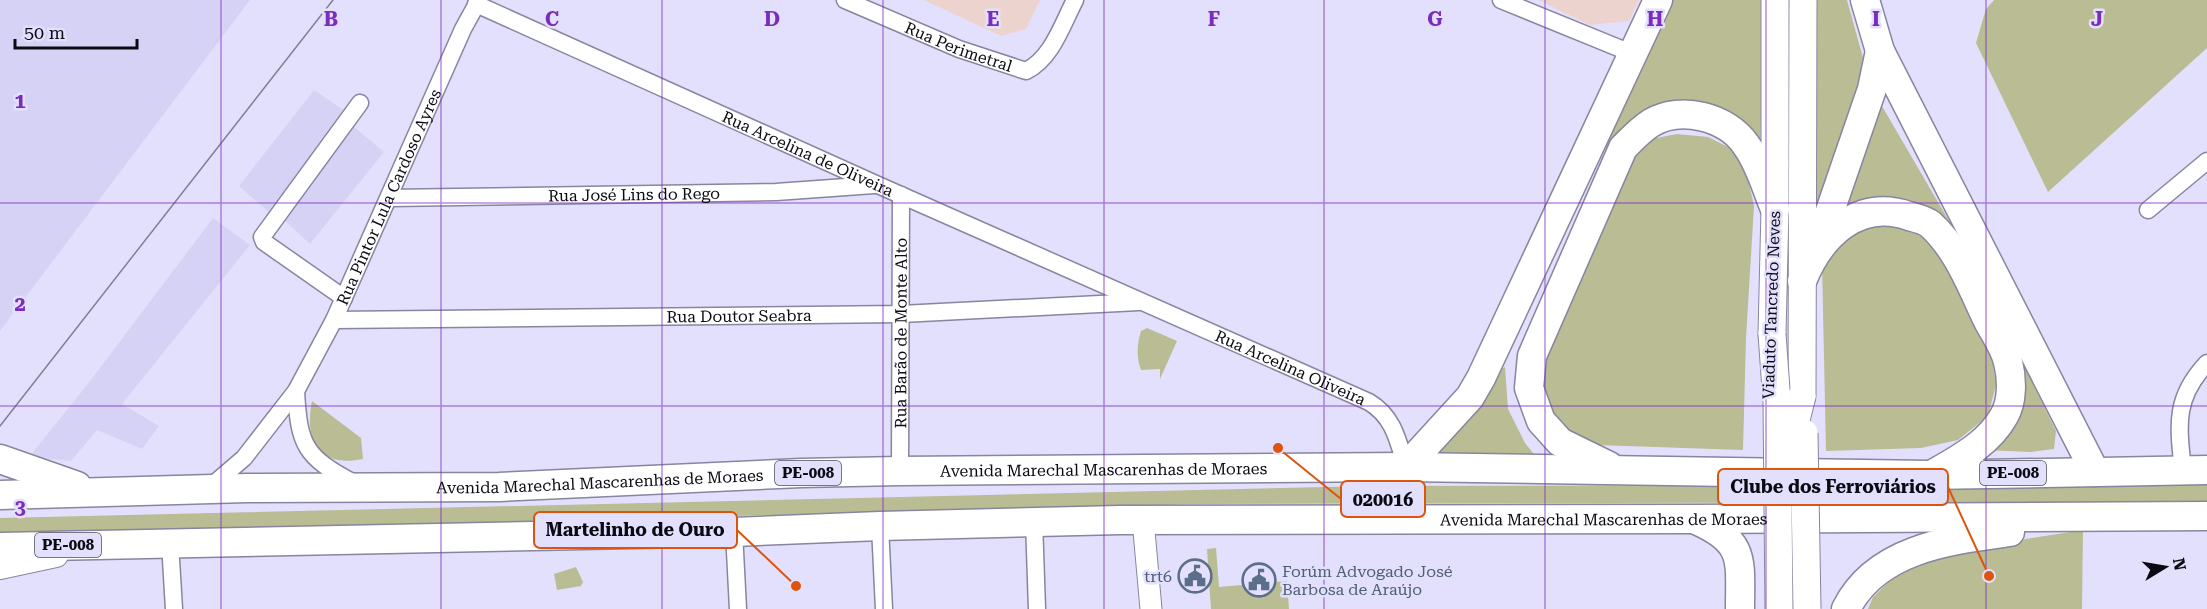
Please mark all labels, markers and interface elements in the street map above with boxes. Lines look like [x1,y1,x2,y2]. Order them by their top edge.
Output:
text: B [324,7,338,31]
text: C [545,7,559,31]
text: D [764,7,780,31]
text: E [987,7,1000,31]
text: F [1208,7,1220,31]
text: G [1427,7,1443,31]
text: H [1647,7,1663,31]
text: I [1872,7,1880,31]
text: J [2091,7,2103,31]
scale bar [15,12,136,50]
street label: Rua Perimetral [902,18,1015,76]
text: 50 m [24,22,65,43]
street label: Rua Pintor Lula Cardoso Ayres [333,86,445,308]
text: 1 [14,89,26,113]
street label: Rua Arcelina de Oliveira [719,107,897,201]
street label: Rua José Lins do Rego [548,184,720,206]
street label: Viaduto Tancredo Neves [1759,210,1784,399]
street label: Rua Barão de Monte Alto [891,237,911,428]
text: 2 [14,292,26,316]
street label: Rua Doutor Seabra [666,306,812,326]
street label: Rua Arcelina Oliveira [1212,326,1369,410]
street label: Avenida Marechal Mascarenhas de Moraes [940,459,1268,481]
road number: PE-008 [775,461,841,485]
road number: PE-008 [1980,461,2046,485]
street label: Avenida Marechal Mascarenhas de Moraes [436,466,764,497]
callout: Clube dos Ferroviários [1718,469,1948,505]
text: Clube dos Ferroviários [1730,476,1936,497]
callout: 020016 [1341,481,1425,517]
text: 020016 [1353,489,1413,510]
text: 3 [14,495,26,519]
street label: Avenida Marechal Mascarenhas de Moraes [1440,510,1768,529]
callout: Martelinho de Ouro [534,512,737,548]
text: Martelinho de Ouro [545,519,725,540]
road number: PE-008 [35,533,101,557]
north arrow [2135,537,2195,597]
text: N [2169,556,2190,572]
public building icon: trt6 [1177,558,1213,594]
public building icon: Forúm Advogado José Barbosa de Araújo [1241,562,1277,598]
place label: Forúm Advogado José Barbosa de Araújo [1282,562,1453,599]
place label: trt6 [1144,567,1172,586]

